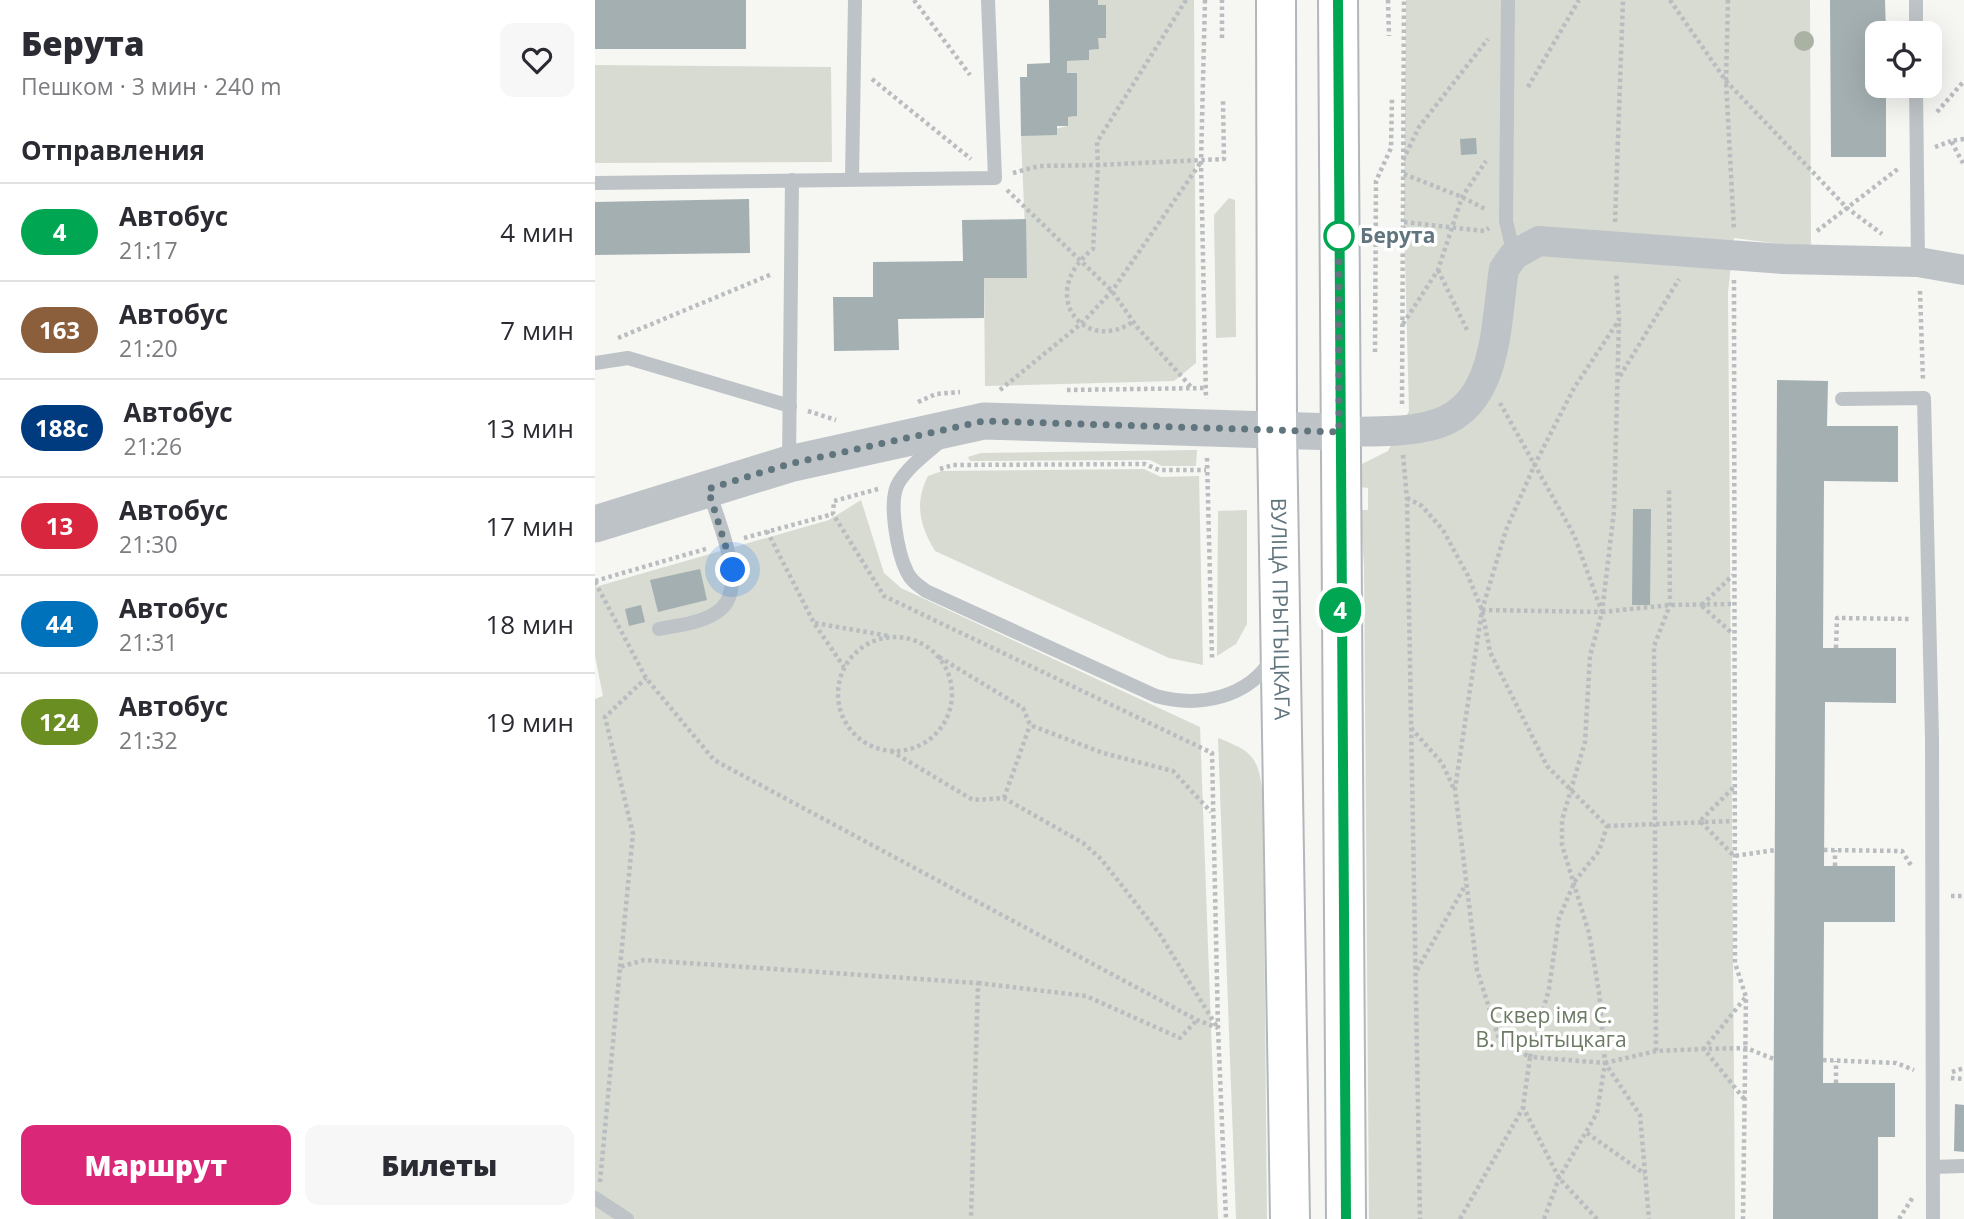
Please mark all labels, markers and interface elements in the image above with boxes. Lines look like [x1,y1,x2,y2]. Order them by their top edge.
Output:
text: Берута [21,21,145,66]
map controls [1865,21,1942,98]
button: locate [1865,21,1942,98]
button: heart [500,23,574,97]
text: Пешком · 3 мин · 240 m [21,70,282,102]
text: Отправления [21,132,205,168]
text: Автобус [119,198,228,234]
text: 4 мин [500,214,574,250]
text: 4 [53,215,66,248]
marker: Берута [1324,221,1354,251]
place label: Берута [1360,221,1435,249]
text: 21:17 [119,234,178,266]
text: Автобус [119,296,228,332]
text: 7 мин [500,312,574,348]
text: 163 [39,313,80,346]
text: 21:20 [119,332,178,364]
text: Автобус [124,394,233,430]
text: 13 мин [485,410,574,446]
text: 188с [35,411,89,444]
text: 21:26 [124,430,182,462]
text: Автобус [119,492,228,528]
street label: ВУЛІЦА ПРЫТЫЦКАГА [1265,498,1297,721]
text: 17 мин [485,508,574,544]
text: 13 [46,509,73,542]
text: 21:30 [119,528,178,560]
your location [715,552,750,587]
line badge: 4 [1317,587,1363,633]
text: Автобус [119,590,228,626]
text: 4 [1333,593,1347,626]
text: 18 мин [485,606,574,642]
text: 44 [46,607,73,640]
text: 21:31 [119,626,178,658]
text: Автобус [119,688,228,724]
text: 19 мин [485,704,574,740]
text: 124 [39,705,80,738]
text: 21:32 [119,724,178,756]
park label: Сквер імя С. В. Прытыцкага [1475,1001,1627,1053]
button: Маршрут [21,1125,291,1205]
button: Билеты [305,1125,574,1205]

